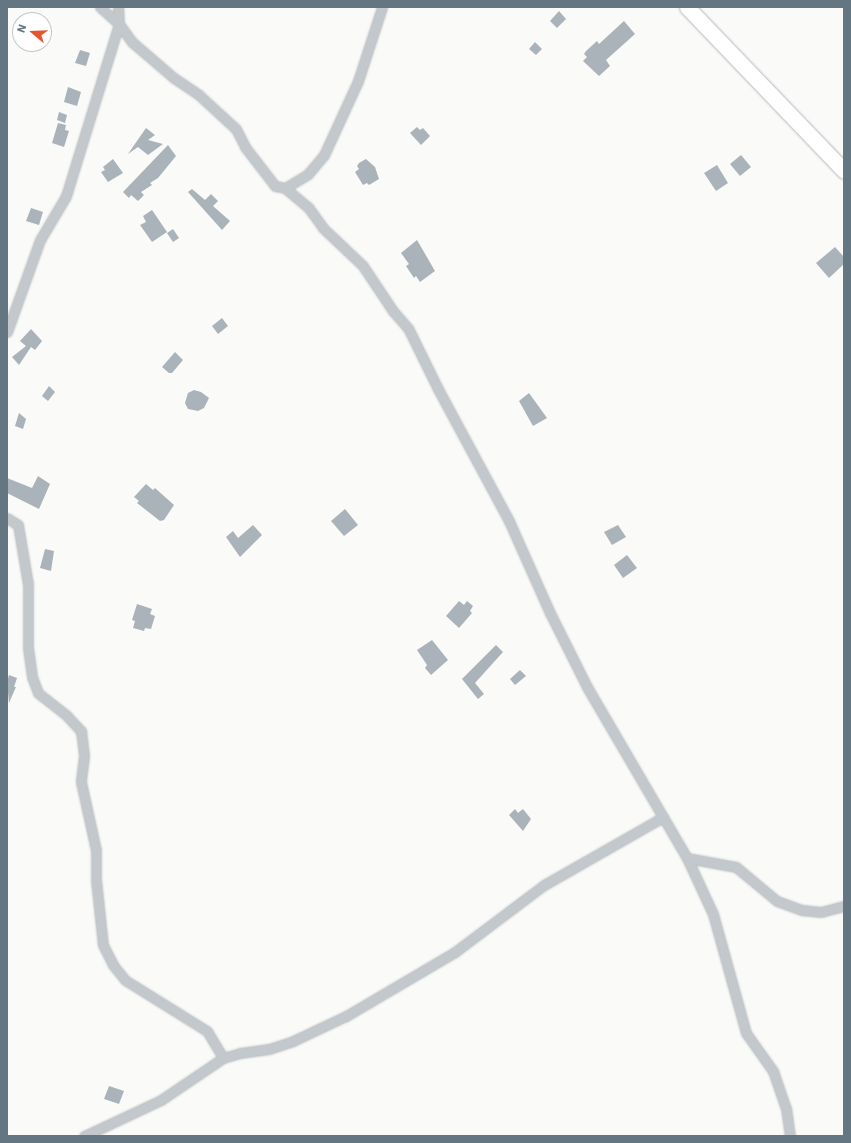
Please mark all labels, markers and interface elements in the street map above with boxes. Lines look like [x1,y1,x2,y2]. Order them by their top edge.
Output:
north arrow [12,12,52,52]
text: N [14,22,30,34]

